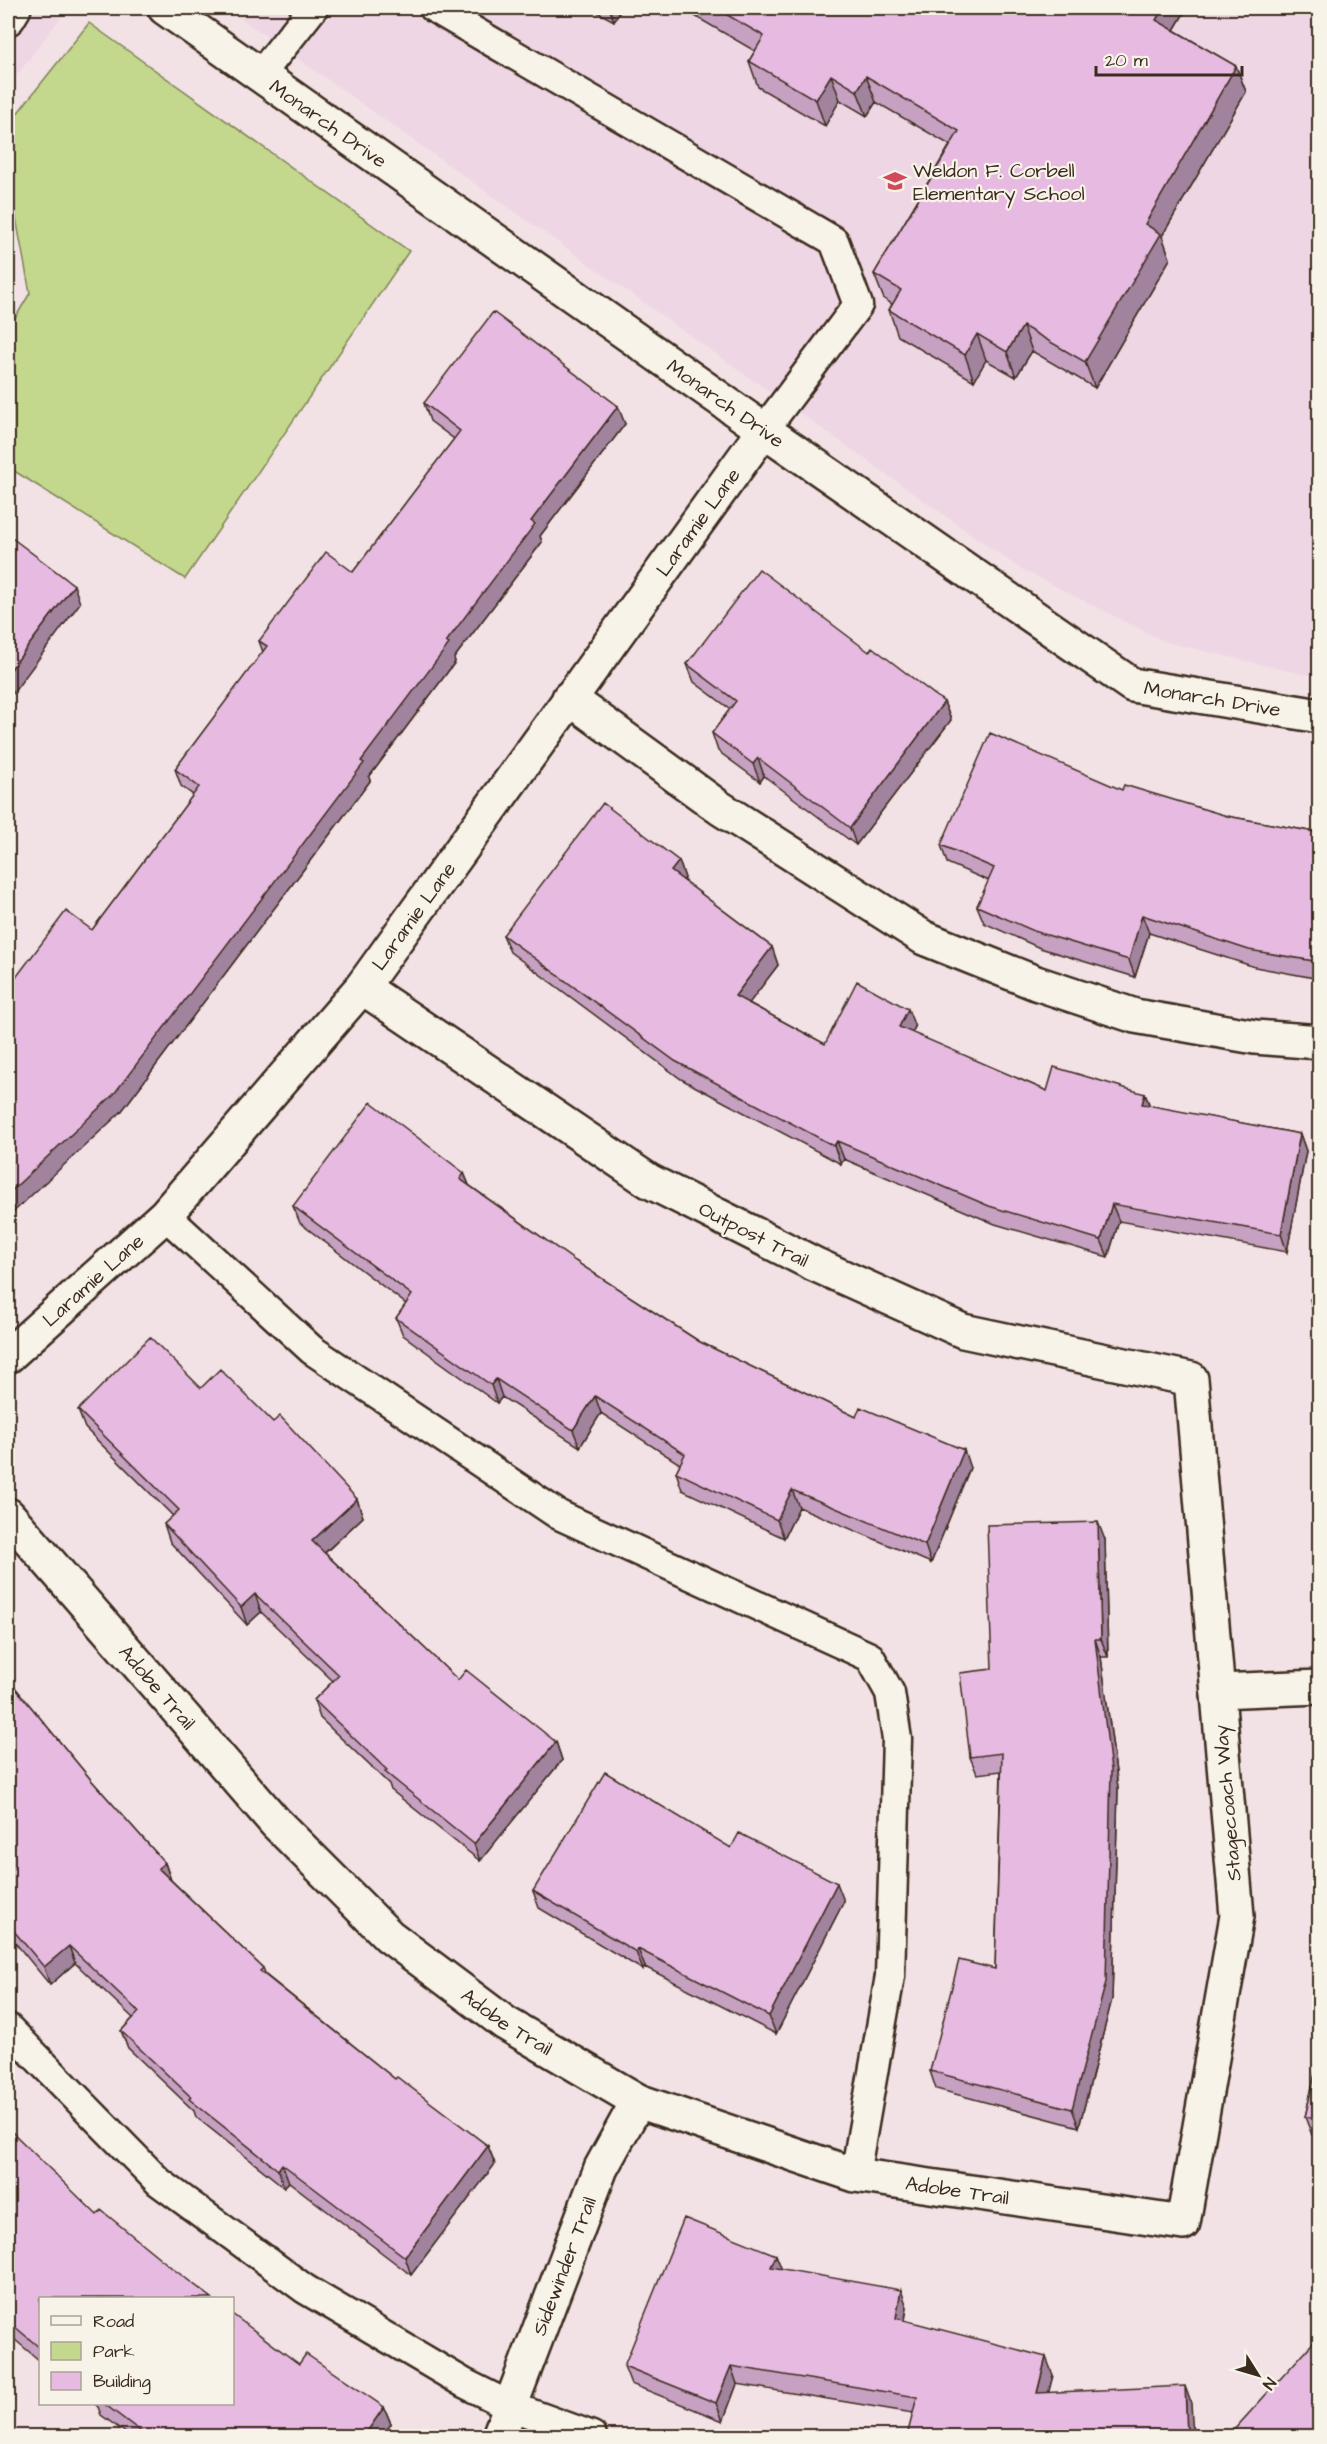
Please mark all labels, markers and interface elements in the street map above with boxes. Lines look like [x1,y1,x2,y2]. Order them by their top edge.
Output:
scale bar [1096,39,1242,77]
text: 20 m [1105,48,1148,73]
street label: Monarch Drive [264,73,392,175]
place label: Weldon F. Corbell Elementary School [913,157,1085,209]
school or university icon: Weldon F. Corbell Elementary School [882,168,908,194]
street label: Monarch Drive [661,353,790,455]
street label: Laramie Lane [650,462,747,582]
street label: Monarch Drive [1142,674,1283,724]
street label: Laramie Lane [365,856,463,976]
street label: Outpost Trail [694,1195,813,1275]
street label: Laramie Lane [37,1227,150,1334]
street label: Adobe Trail [112,1639,202,1736]
street label: Stagecoach Way [1207,1723,1250,1882]
street label: Adobe Trail [455,1982,557,2063]
street label: Adobe Trail [904,2170,1011,2212]
street label: Sidewinder Trail [526,2193,604,2340]
legend [39,2297,234,2405]
text: Road [93,2309,134,2334]
text: Park [93,2339,135,2364]
north arrow [1228,2345,1288,2405]
text: Building [93,2369,151,2395]
text: N [1257,2373,1281,2394]

